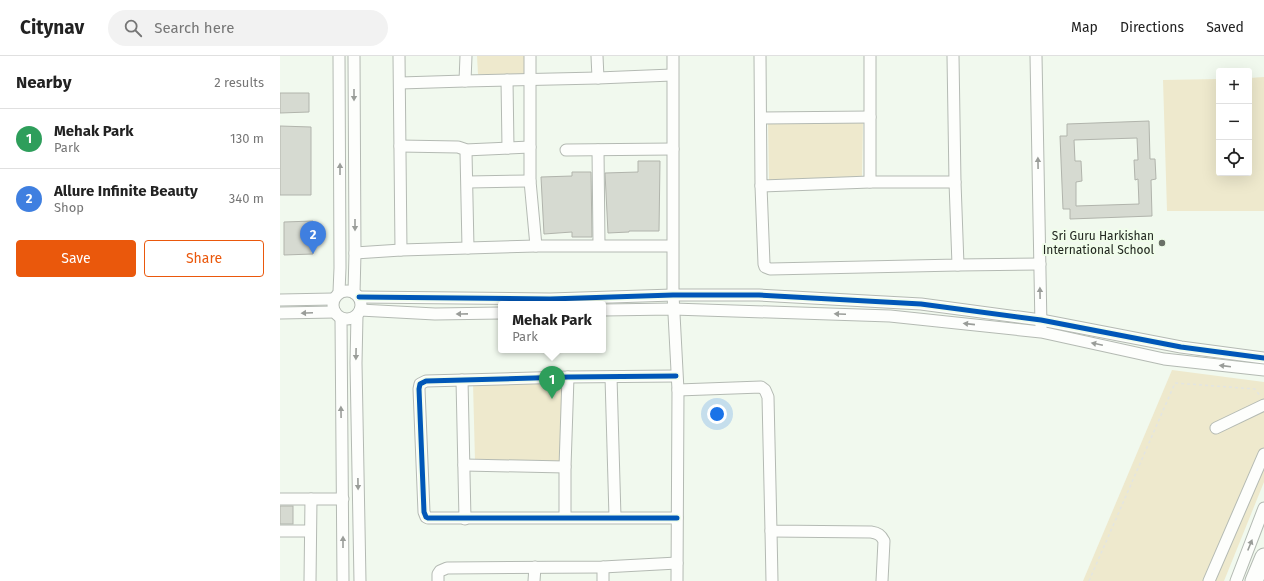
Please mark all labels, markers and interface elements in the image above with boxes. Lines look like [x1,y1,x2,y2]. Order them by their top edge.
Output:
search box [108,10,388,46]
text: Citynav [20,16,84,39]
icon: search [122,17,144,39]
text: Search here [154,19,234,37]
text: Map [1071,19,1098,36]
text: Directions [1120,19,1184,36]
text: Saved [1206,19,1244,36]
map controls [1216,68,1252,176]
button: + [1216,68,1252,104]
text: Nearby [16,72,71,93]
text: 2 results [214,75,264,90]
one-way arrow [351,89,357,102]
button: − [1216,104,1252,140]
text: Mehak Park [54,122,134,140]
text: 1 [26,131,32,146]
text: 130 m [230,131,264,146]
text: Park [54,140,80,155]
button: locate [1216,140,1252,176]
one-way arrow [1035,156,1041,169]
one-way arrow [337,162,343,175]
text: Allure Infinite Beauty [54,182,198,200]
text: 2 [26,191,32,206]
text: 340 m [229,191,264,206]
text: Shop [54,200,84,215]
one-way arrow [352,219,358,232]
pin: 2 [300,221,326,254]
place label: Sri Guru Harkishan International School [1043,229,1154,257]
marker: Sri Guru Harkishan International School [1157,238,1167,248]
button: Save [16,240,136,277]
button: Share [144,240,264,277]
one-way arrow [1037,286,1043,299]
popup [498,301,606,353]
one-way arrow [301,309,313,316]
one-way arrow [456,310,468,317]
text: Mehak Park [512,311,592,329]
one-way arrow [833,311,846,317]
one-way arrow [963,321,975,327]
text: Park [512,329,538,344]
one-way arrow [1091,341,1103,347]
one-way arrow [353,348,359,361]
one-way arrow [1219,363,1231,369]
pin: 1 [539,366,565,399]
your location [707,404,727,424]
one-way arrow [338,406,345,418]
one-way arrow [355,478,361,491]
one-way arrow [340,535,346,548]
one-way arrow [1247,539,1253,550]

